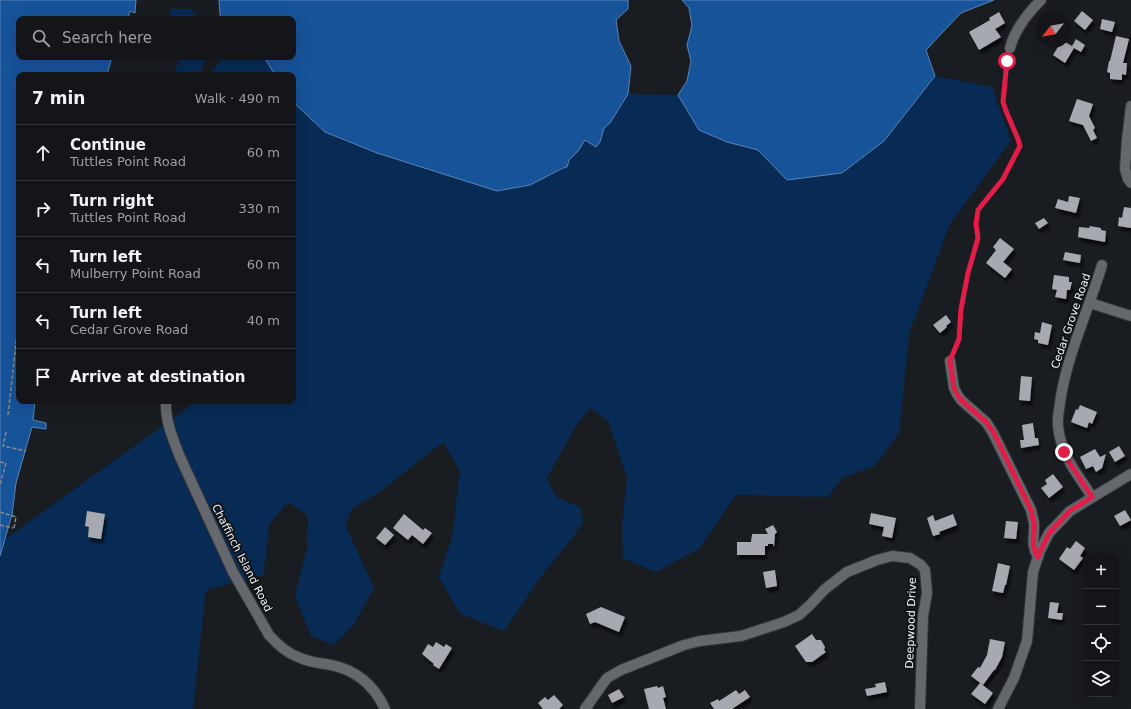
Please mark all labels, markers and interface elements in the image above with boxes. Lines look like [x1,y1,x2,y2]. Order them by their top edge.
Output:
north arrow [1035,12,1071,48]
search box [16,16,296,60]
icon: search [30,27,52,49]
text: Search here [62,29,152,47]
route start [998,52,1016,70]
text: 7 min [32,88,85,108]
text: Walk · 490 m [195,91,280,106]
text: Continue [70,136,146,154]
icon: ahead [32,142,54,164]
text: 60 m [247,145,280,160]
text: Tuttles Point Road [70,154,186,169]
text: Turn right [70,192,154,210]
icon: right [32,198,54,220]
text: 330 m [238,201,280,216]
text: Tuttles Point Road [70,210,186,225]
text: Turn left [70,248,142,266]
icon: left [32,254,54,276]
text: 60 m [247,257,280,272]
text: Mulberry Point Road [70,266,201,281]
street label: Cedar Grove Road [1049,272,1093,370]
text: Turn left [70,304,142,322]
icon: left [32,310,54,332]
text: 40 m [247,313,280,328]
text: Cedar Grove Road [70,322,188,337]
icon: arrive [32,366,54,388]
text: Arrive at destination [70,368,245,386]
route end [1055,443,1073,461]
street label: Chaffinch Island Road [209,502,275,614]
map controls [1083,553,1119,697]
button: + [1083,553,1119,589]
street label: Deepwood Drive [903,577,919,669]
button: − [1083,589,1119,625]
button: locate [1083,625,1119,661]
button: layers [1083,661,1119,697]

